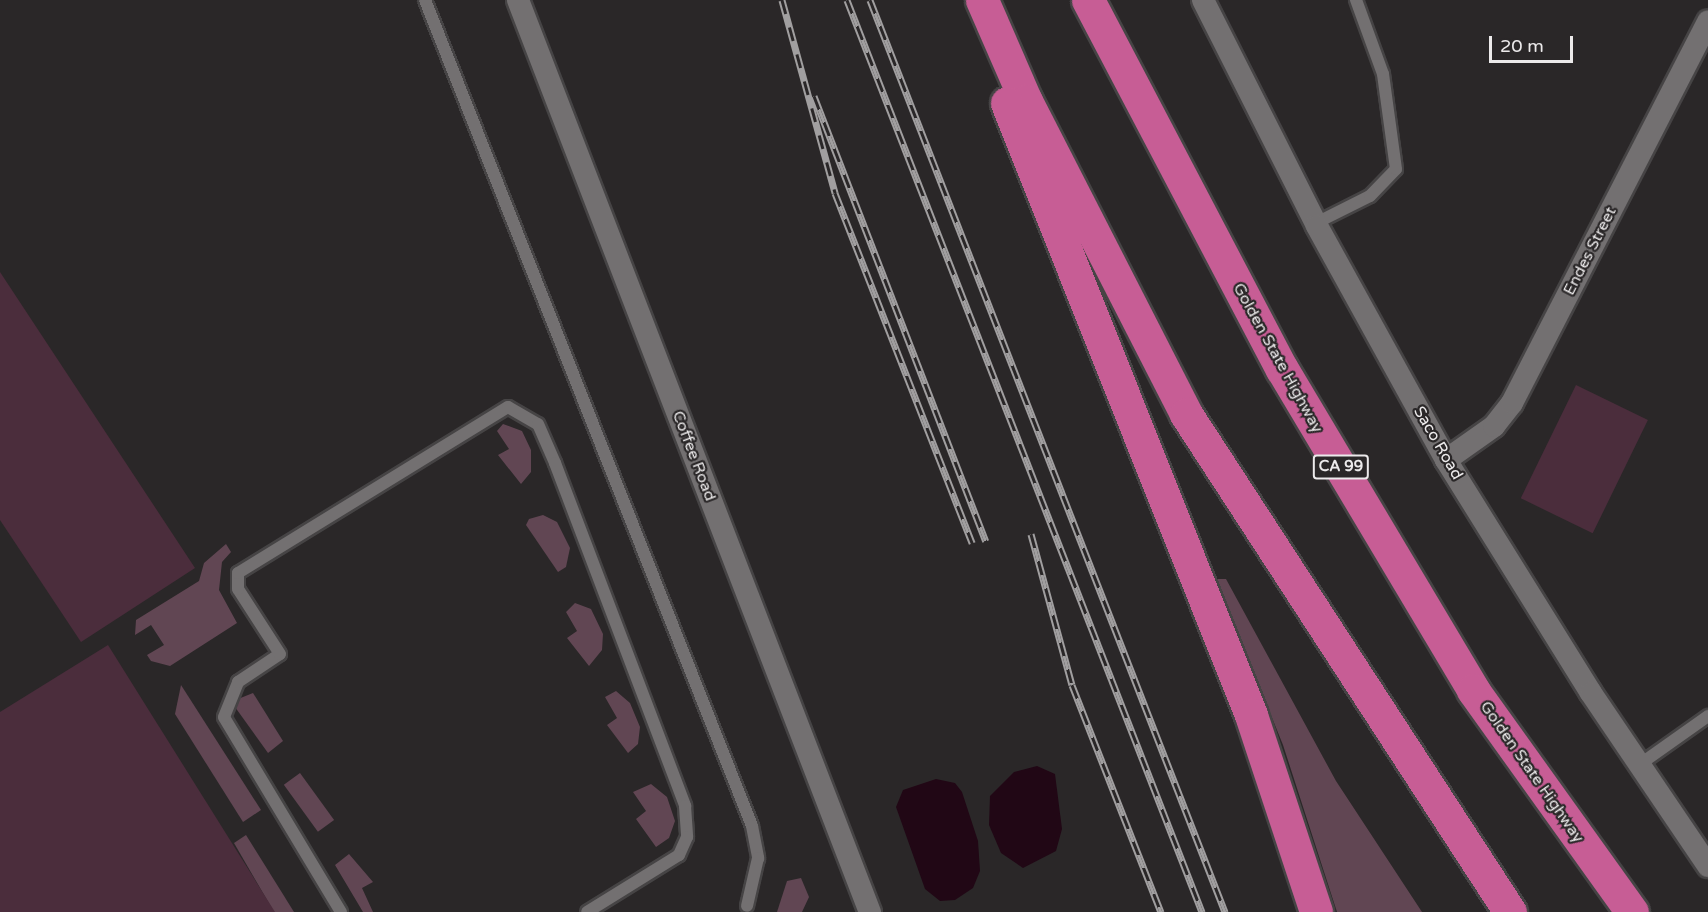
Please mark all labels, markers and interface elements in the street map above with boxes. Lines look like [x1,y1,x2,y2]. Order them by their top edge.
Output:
scale bar [1492,24,1576,62]
text: 20 m [1500,35,1544,57]
street label: Endes Street [1560,204,1620,298]
street label: Golden State Highway [1229,280,1327,436]
street label: Saco Road [1409,403,1467,483]
street label: Coffee Road [668,408,720,504]
road number: CA 99 [1312,455,1370,479]
street label: Golden State Highway [1476,698,1588,846]

